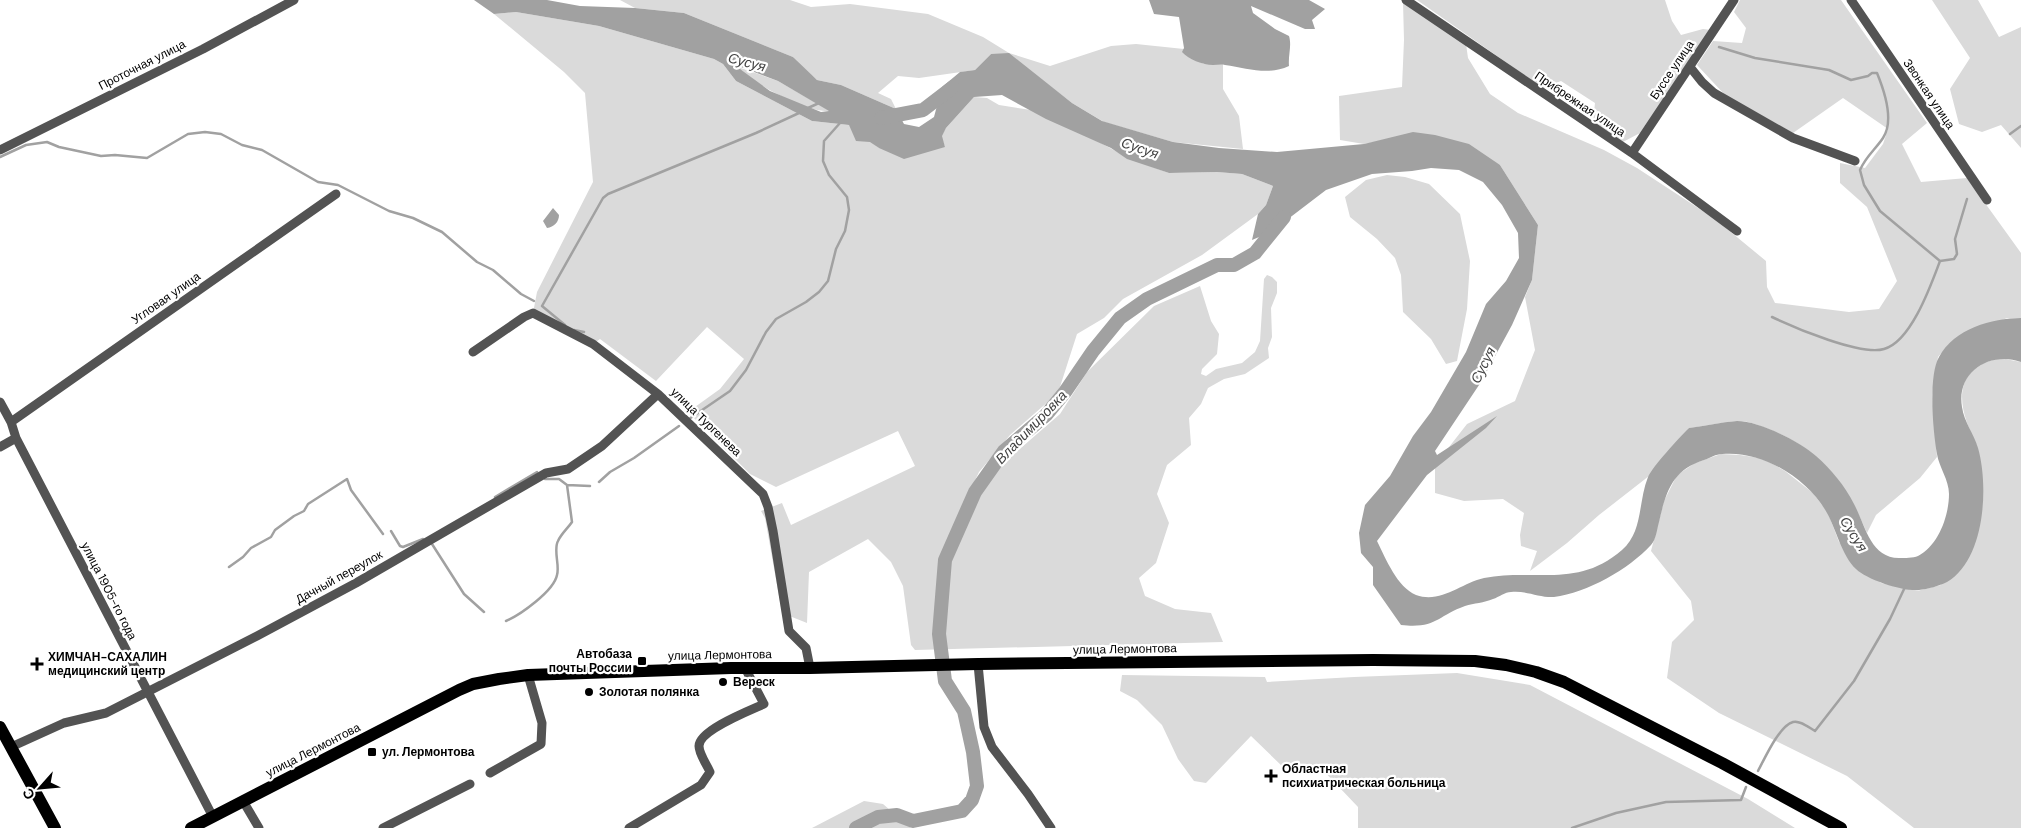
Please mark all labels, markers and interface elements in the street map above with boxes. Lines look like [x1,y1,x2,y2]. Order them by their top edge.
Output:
street label: Проточная улица [96,36,189,94]
street label: Буссе улица [1646,37,1698,103]
water label: Сусуя [726,48,768,76]
street label: Звонкая улица [1900,56,1959,133]
street label: Прибрежная улица [1532,68,1629,140]
water label: Сусуя [1119,133,1162,163]
street label: Угловая улица [128,268,204,328]
water label: Сусуя [1467,343,1500,386]
street label: улица Тургенева [667,384,745,460]
water label: Владимировка [991,386,1071,467]
water label: Сусуя [1836,513,1872,555]
street label: улица 1905-го года [77,539,141,643]
street label: Дачный переулок [293,546,386,608]
street label: улица Лермонтова [1073,640,1177,658]
place label: Автобаза почты России [549,646,632,676]
street label: улица Лермонтова [668,646,772,664]
place label: ХИМЧАН-САХАЛИН медицинский центр [48,649,167,679]
marker: Автобаза почты России [636,655,648,667]
marker: ХИМЧАН-САХАЛИН медицинский центр [30,657,44,671]
place label: Вереск [733,674,776,690]
marker: Вереск [717,676,729,688]
place label: Золотая полянка [599,684,700,700]
marker: Золотая полянка [583,686,595,698]
street label: улица Лермонтова [263,719,363,781]
place label: ул. Лермонтова [382,744,475,760]
marker: ул. Лермонтова [366,746,378,758]
place label: Областная психиатрическая больница [1282,761,1446,791]
north arrow [15,763,65,813]
marker: Областная психиатрическая больница [1264,769,1278,783]
text: С [18,785,39,802]

